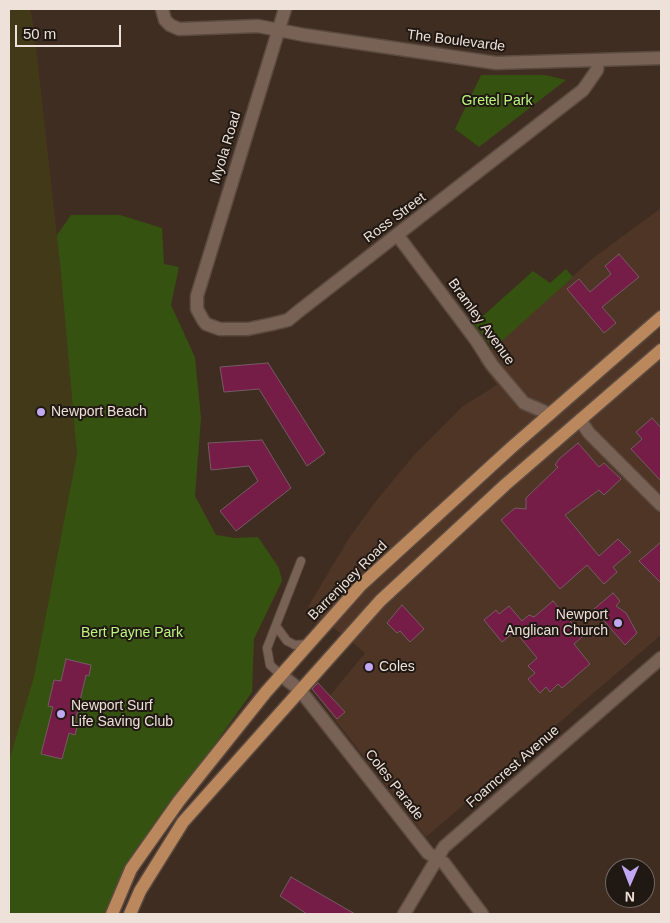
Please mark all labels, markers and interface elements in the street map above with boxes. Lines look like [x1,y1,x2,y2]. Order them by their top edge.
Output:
scale bar [18,15,124,47]
text: 50 m [23,25,56,42]
street label: The Boulevarde [406,27,506,55]
park label: Gretel Park [462,93,532,109]
street label: Myola Road [207,110,245,186]
street label: Ross Street [361,189,429,247]
street label: Bramley Avenue [444,276,518,368]
place label: Newport Beach [51,404,147,420]
marker: Newport Beach [35,406,47,418]
street label: Barrenjoey Road [305,538,391,624]
place label: Newport Anglican Church [505,607,608,640]
marker: Newport Anglican Church [612,617,624,629]
park label: Bert Payne Park [81,625,183,641]
place label: Coles [379,659,415,675]
marker: Coles [363,661,375,673]
place label: Newport Surf Life Saving Club [71,698,173,730]
marker: Newport Surf Life Saving Club [55,708,67,720]
street label: Foamcrest Avenue [463,722,563,812]
street label: Coles Parade [361,746,427,824]
north arrow [605,858,655,908]
text: N [625,889,635,905]

